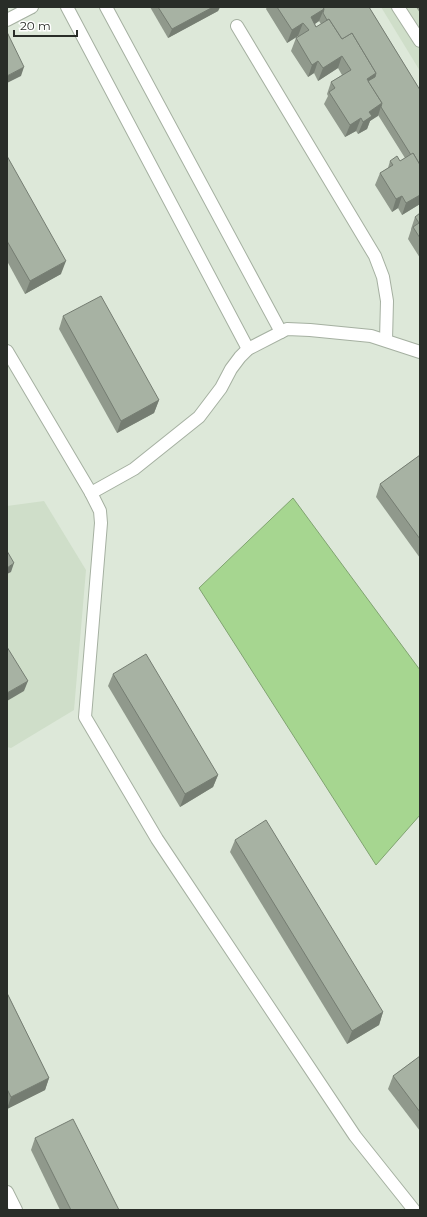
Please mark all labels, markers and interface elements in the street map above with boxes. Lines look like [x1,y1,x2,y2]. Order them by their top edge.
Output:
scale bar [14,12,77,38]
text: 20 m [20,18,51,33]

